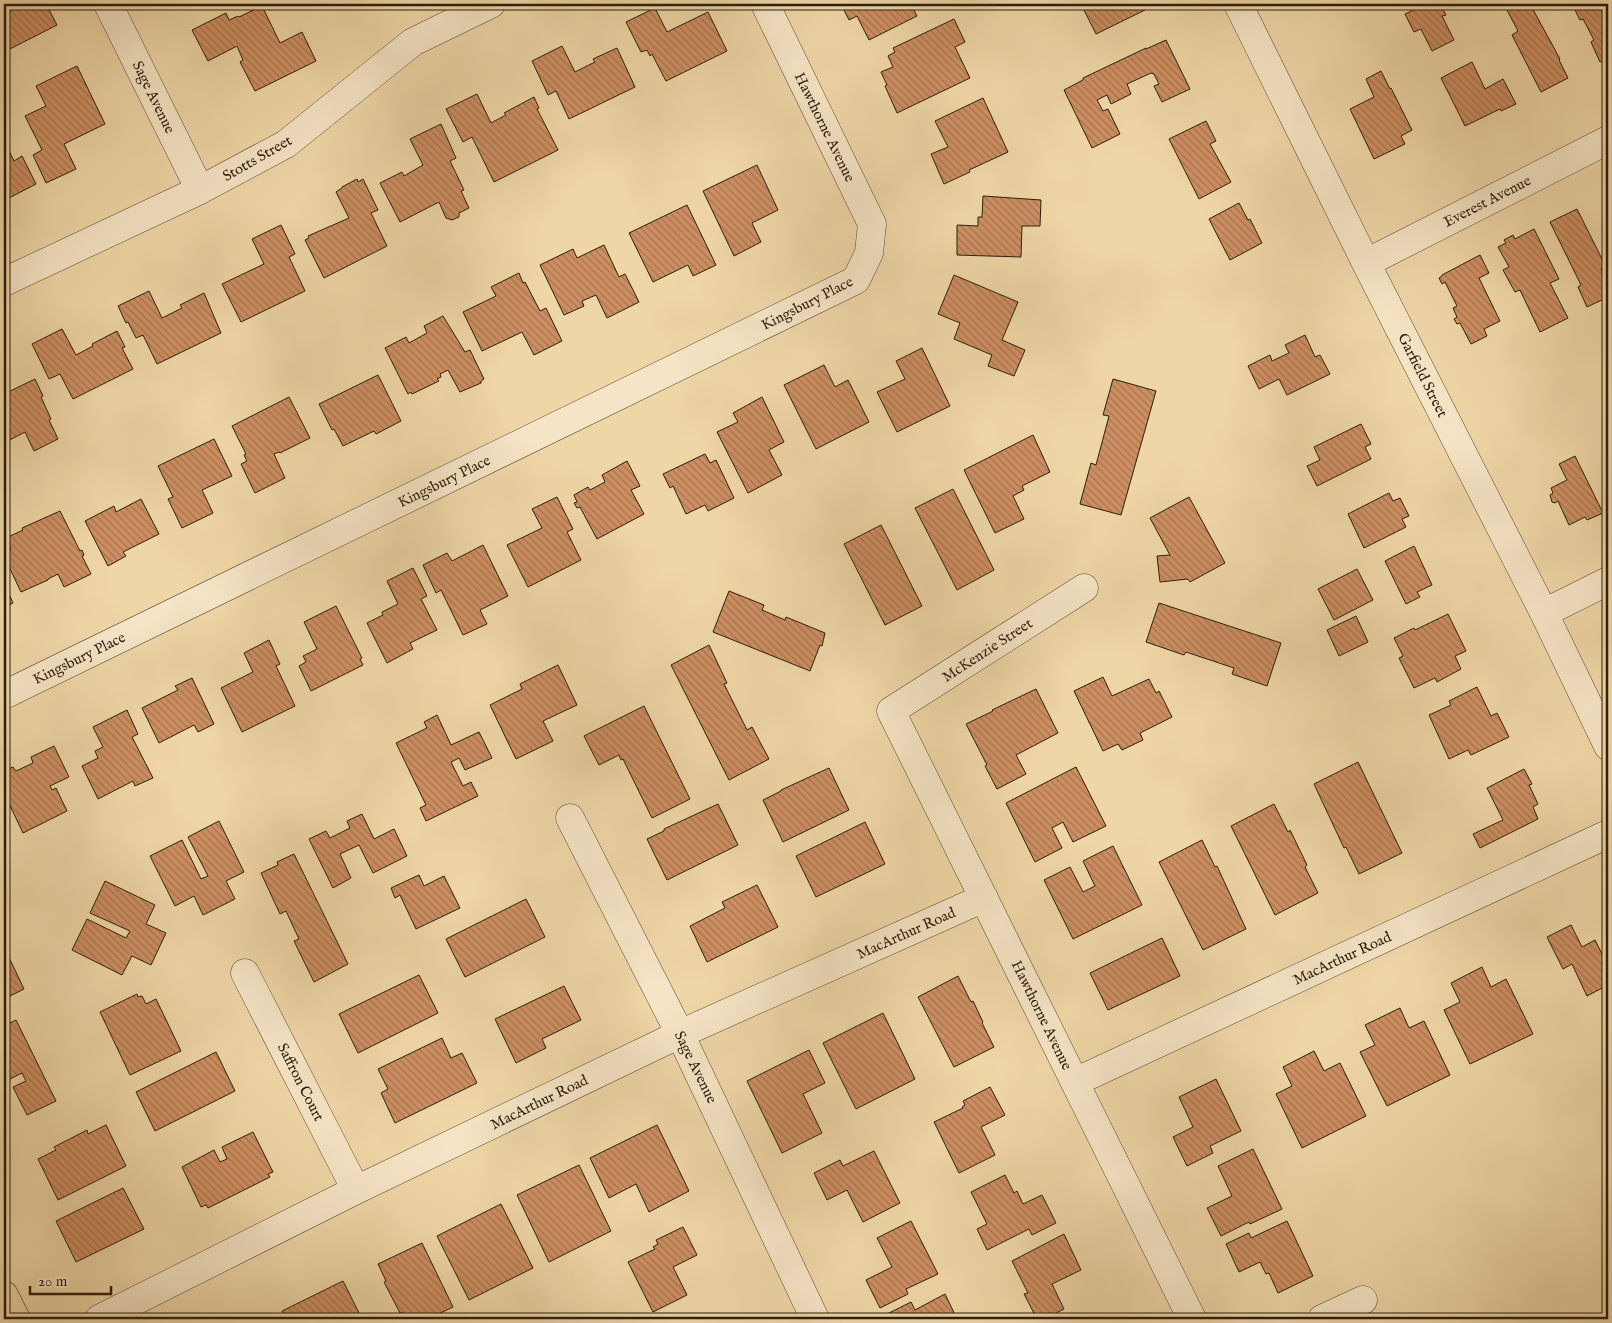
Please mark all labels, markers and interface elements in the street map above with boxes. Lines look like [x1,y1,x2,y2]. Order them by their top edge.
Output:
street label: Sage Avenue [128,58,179,137]
street label: Hawthorne Avenue [790,69,859,185]
street label: Stotts Street [219,131,295,186]
street label: Everest Avenue [1440,171,1534,232]
street label: Kingsbury Place [758,272,857,335]
street label: Garfield Street [1393,330,1452,421]
street label: Kingsbury Place [395,451,494,512]
street label: McKenzie Street [938,614,1036,687]
street label: Kingsbury Place [30,628,129,689]
street label: MacArthur Road [854,903,959,964]
street label: MacArthur Road [1290,927,1395,989]
street label: Hawthorne Avenue [1007,957,1076,1073]
street label: Sage Avenue [670,1028,721,1107]
street label: Saffron Court [273,1040,328,1124]
street label: MacArthur Road [487,1070,592,1134]
scale bar [30,1263,111,1295]
text: 20 m [38,1272,68,1291]

